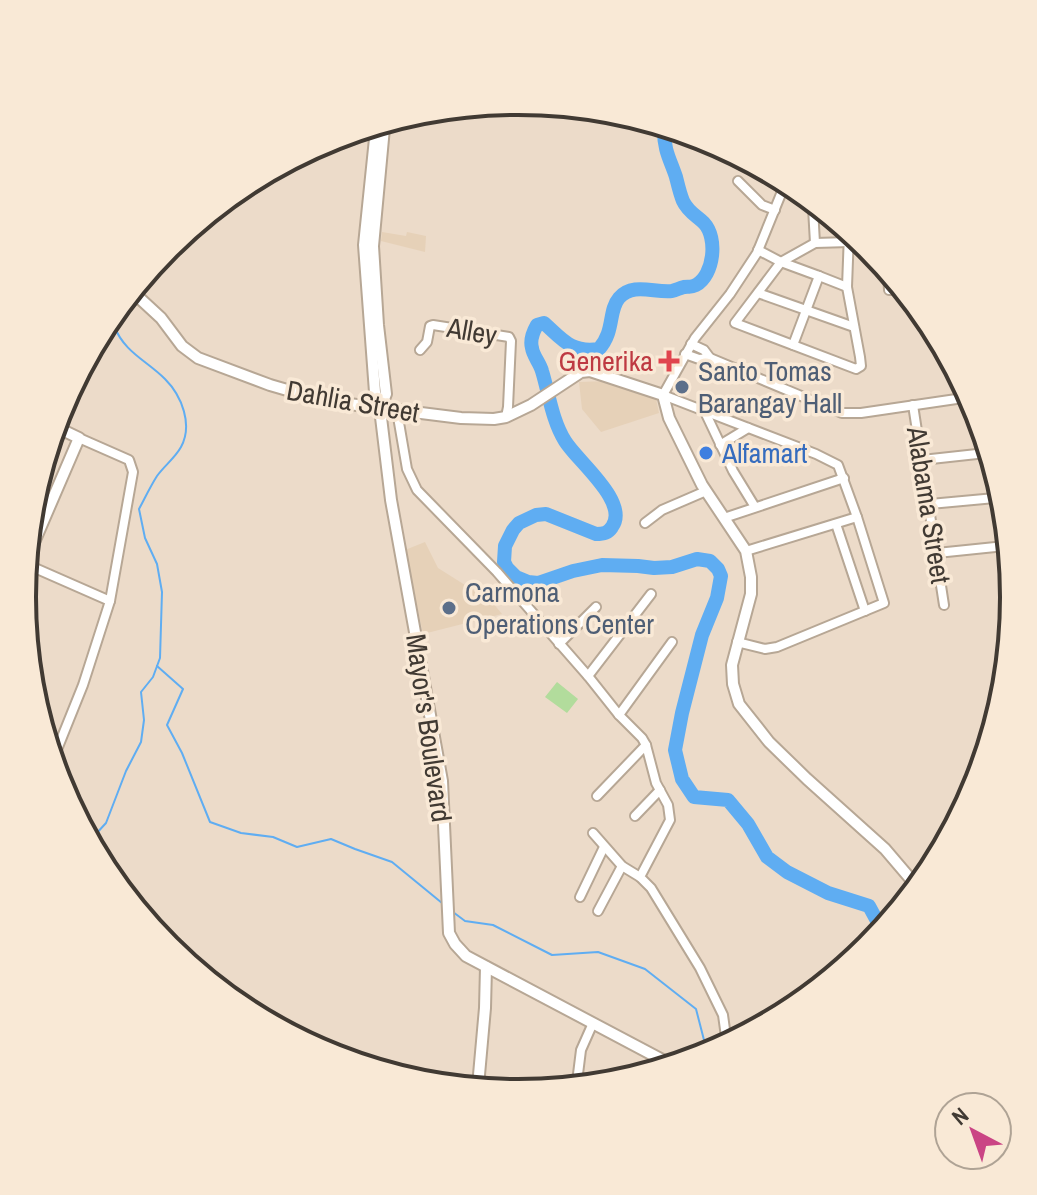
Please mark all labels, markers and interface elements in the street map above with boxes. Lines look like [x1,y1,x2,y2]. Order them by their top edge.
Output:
street label: Alley [443,308,500,354]
place label: Generika [559,342,653,380]
marker: Generika [660,352,678,370]
place label: Santo Tomas Barangay Hall [698,352,842,422]
street label: Dahlia Street [284,371,422,431]
marker: Santo Tomas Barangay Hall [673,378,691,396]
street label: Alabama Street [898,423,960,586]
place label: Alfamart [721,434,807,472]
marker: Alfamart [697,444,715,462]
place label: Carmona Operations Center [465,573,654,643]
marker: Carmona Operations Center [440,599,458,617]
street label: Mayor's Boulevard [397,632,461,824]
north arrow [933,1091,1013,1171]
text: N [945,1100,975,1132]

